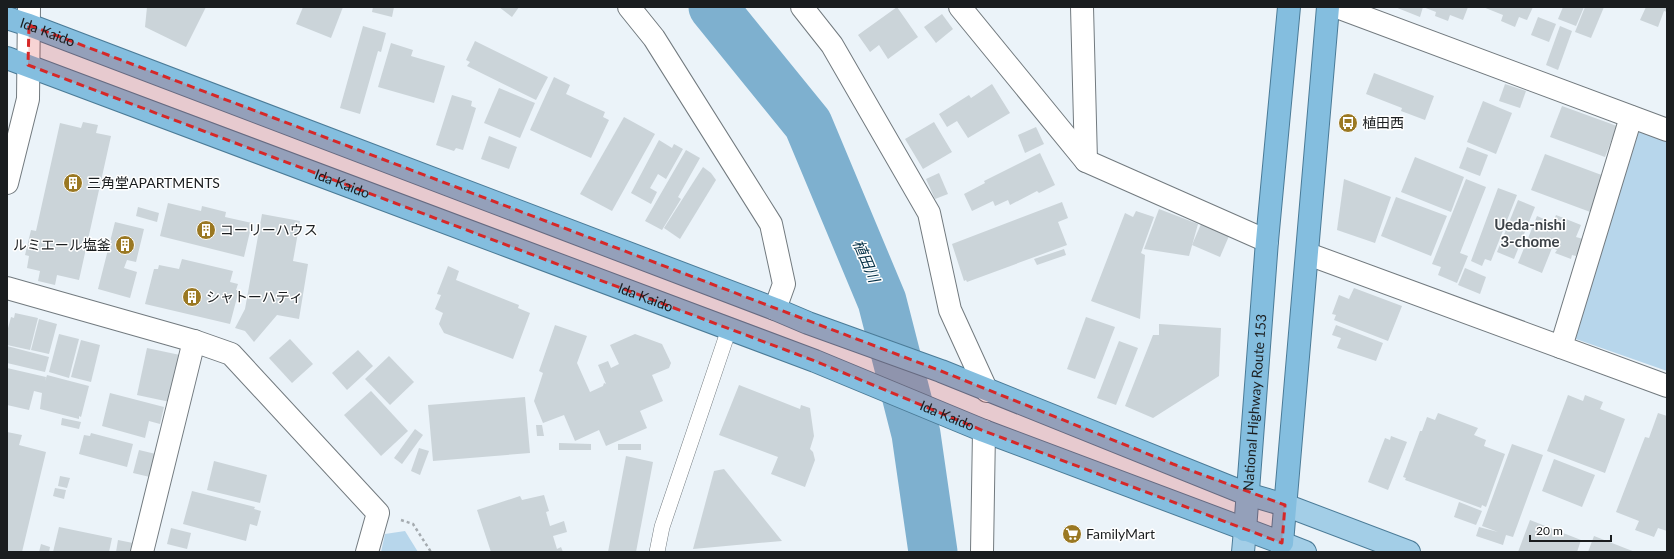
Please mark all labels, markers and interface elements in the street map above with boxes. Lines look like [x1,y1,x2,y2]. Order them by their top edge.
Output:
street label: Ida Kaido [18,14,78,50]
bus stop icon: 植田西 [1337,112,1359,134]
place label: 植田西 [1362,114,1404,131]
street label: Ida Kaido [312,165,372,201]
building icon: 三角堂APARTMENTS [62,172,84,194]
place label: 三角堂APARTMENTS [87,174,220,191]
district label: Ueda-nishi 3-chome [1494,215,1566,250]
building icon: コーリーハウス [195,219,217,241]
place label: コーリーハウス [220,221,318,238]
building icon: ルミエール塩釜 [114,234,136,256]
place label: ルミエール塩釜 [13,236,111,253]
water label: 植田川 [850,236,885,287]
street label: Ida Kaido [616,279,676,315]
building icon: シャトーハティ [181,286,203,308]
place label: シャトーハティ [206,288,303,305]
street label: National Highway Route 153 [1239,313,1269,491]
street label: Ida Kaido [918,396,977,434]
scale bar [1530,517,1611,543]
supermarket icon: FamilyMart [1061,523,1083,545]
text: 20 m [1536,523,1563,538]
place label: FamilyMart [1086,525,1155,542]

